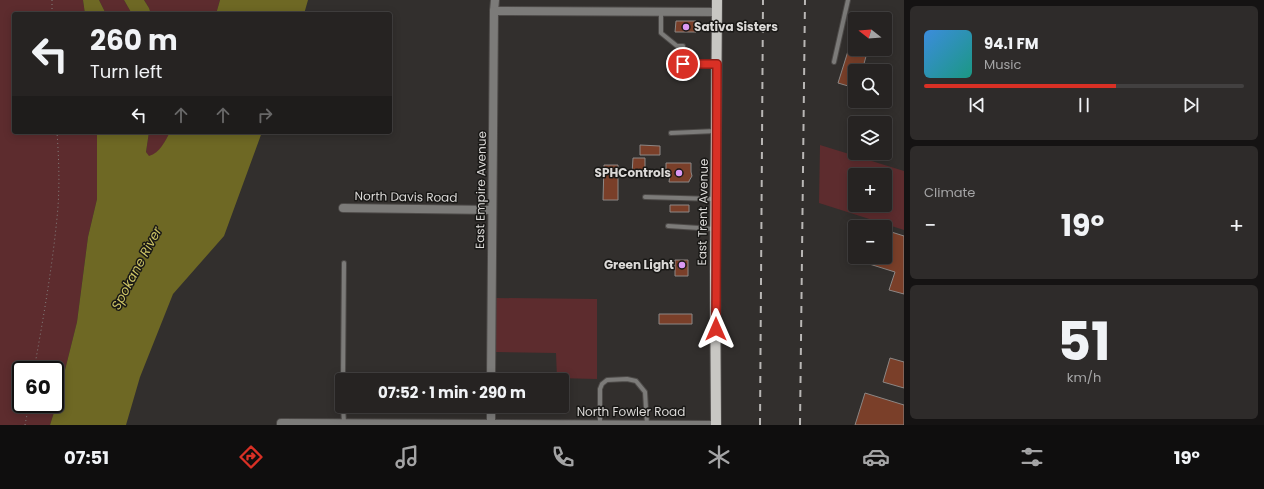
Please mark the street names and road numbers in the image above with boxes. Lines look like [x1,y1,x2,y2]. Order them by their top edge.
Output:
street label: East Empire Avenue [471,131,490,249]
street label: East Trent Avenue [693,158,712,266]
street label: North Davis Road [354,187,458,206]
street label: North Fowler Road [577,403,685,420]

